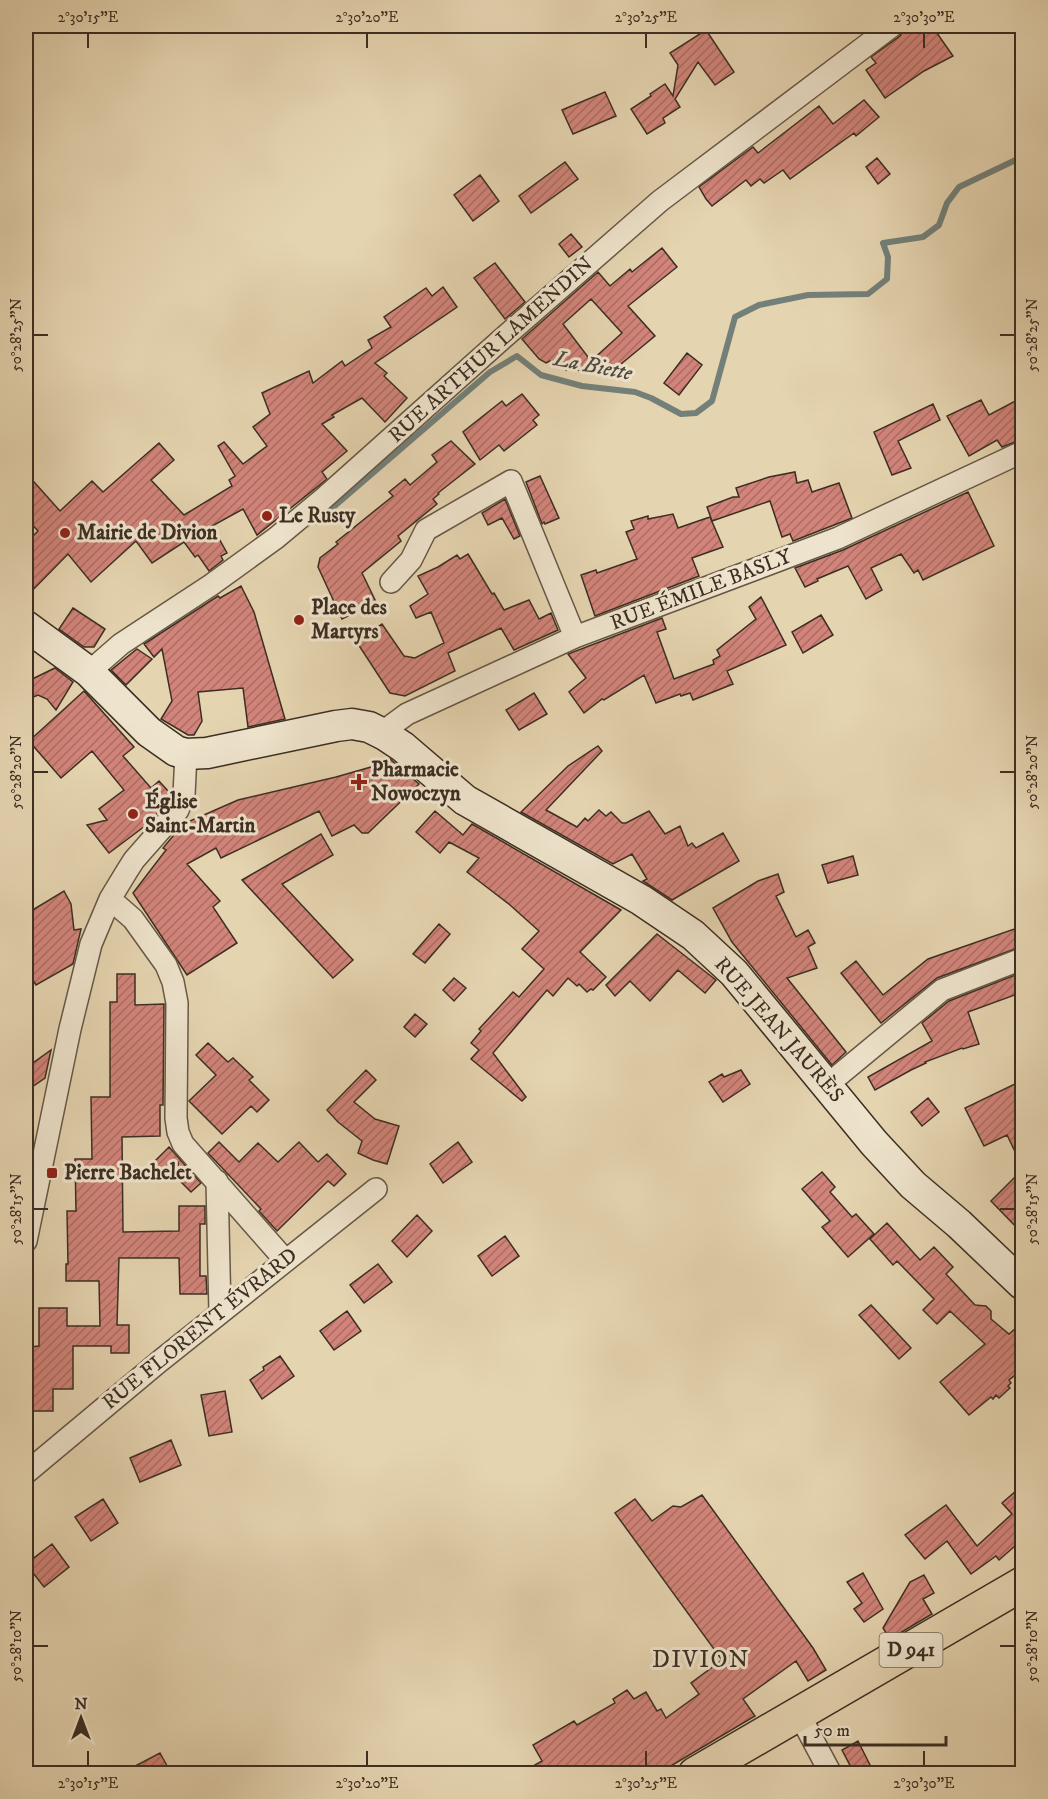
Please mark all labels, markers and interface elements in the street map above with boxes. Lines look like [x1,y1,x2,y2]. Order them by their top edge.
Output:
text: 2°30'15"E [58,8,119,27]
text: 2°30'20"E [335,8,399,27]
text: 2°30'25"E [615,8,678,27]
text: 2°30'30"E [893,8,955,27]
street label: RUE ARTHUR LAMENDIN [383,251,599,449]
text: 50°28'25"N [7,298,26,372]
text: 50°28'25"N [1023,298,1042,372]
water label: La Biette [550,345,635,387]
place label: Le Rusty [279,503,356,529]
marker: Le Rusty [260,509,274,523]
place label: Mairie de Divion [77,520,219,546]
marker: Mairie de Divion [58,526,72,540]
street label: RUE ÉMILE BASLY [606,542,796,637]
place label: Place des Martyrs [311,595,387,645]
marker: Place des Martyrs [292,613,306,627]
text: 50°28'20"N [7,735,26,809]
text: 50°28'20"N [1023,735,1042,809]
place label: Pharmacie Nowoczyn [371,757,462,807]
marker: Pharmacie Nowoczyn [352,775,366,789]
place label: Église Saint-Martin [145,787,257,839]
marker: Église Saint-Martin [126,807,140,821]
street label: RUE JEAN JAURÈS [709,951,850,1108]
place label: Pierre Bachelet [64,1160,192,1186]
marker: Pierre Bachelet [45,1166,59,1180]
text: 50°28'15"N [7,1173,26,1245]
text: 50°28'15"N [1023,1173,1042,1245]
street label: RUE FLORENT ÉVRARD [97,1241,303,1416]
text: 50°28'10"N [7,1610,26,1682]
text: 50°28'10"N [1023,1610,1042,1682]
road number: D 941 [880,1633,942,1667]
district label: DIVION [652,1645,750,1675]
north arrow [51,1688,111,1748]
text: N [74,1694,88,1714]
scale bar [805,1709,946,1747]
text: 50 m [814,1720,850,1742]
text: 2°30'15"E [58,1774,119,1793]
text: 2°30'20"E [335,1774,399,1793]
text: 2°30'25"E [615,1774,678,1793]
text: 2°30'30"E [893,1774,955,1793]

